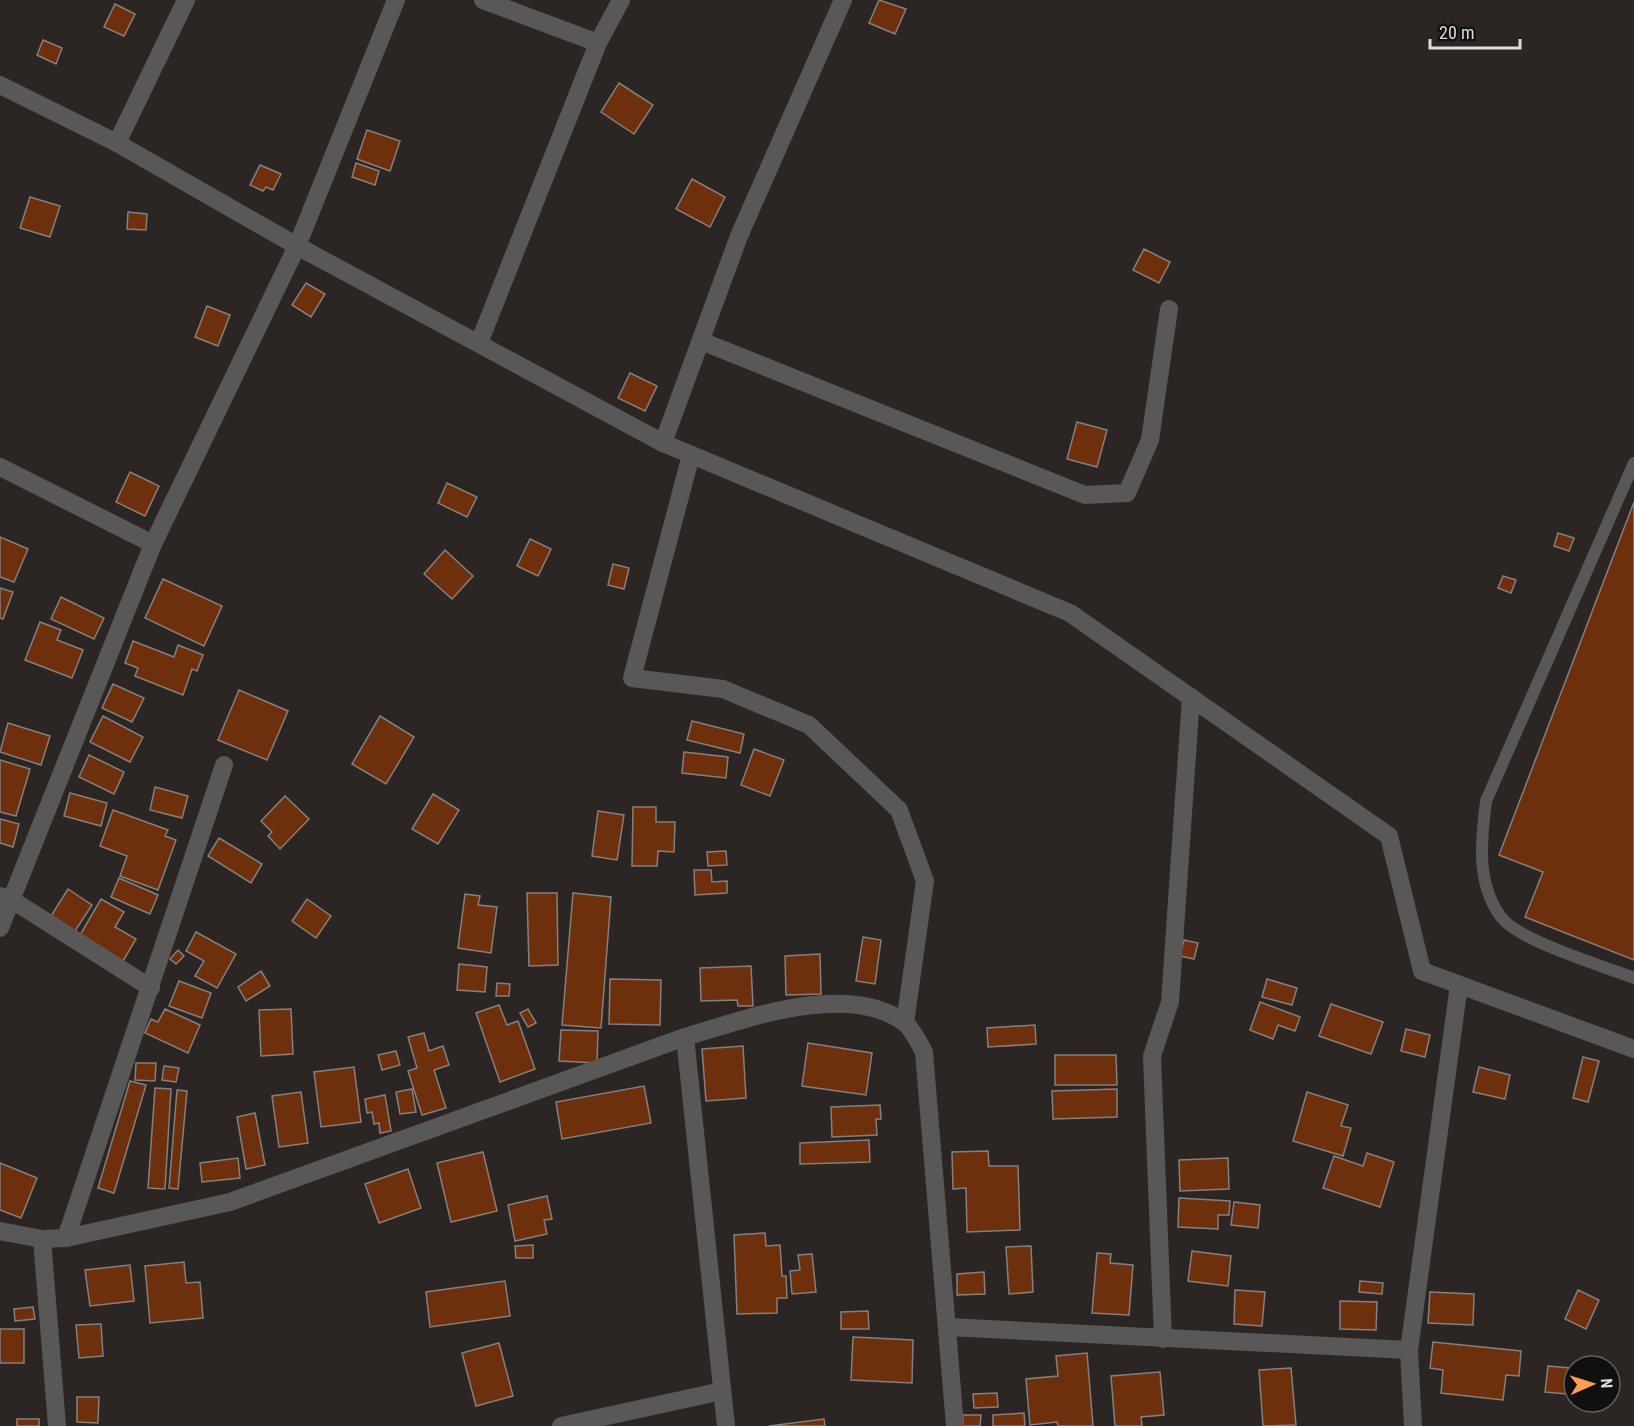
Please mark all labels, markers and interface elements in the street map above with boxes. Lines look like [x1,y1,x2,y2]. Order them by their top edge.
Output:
scale bar [1430,12,1520,50]
text: 20 m [1439,22,1474,43]
north arrow [1562,1354,1622,1414]
text: N [1597,1378,1616,1389]

